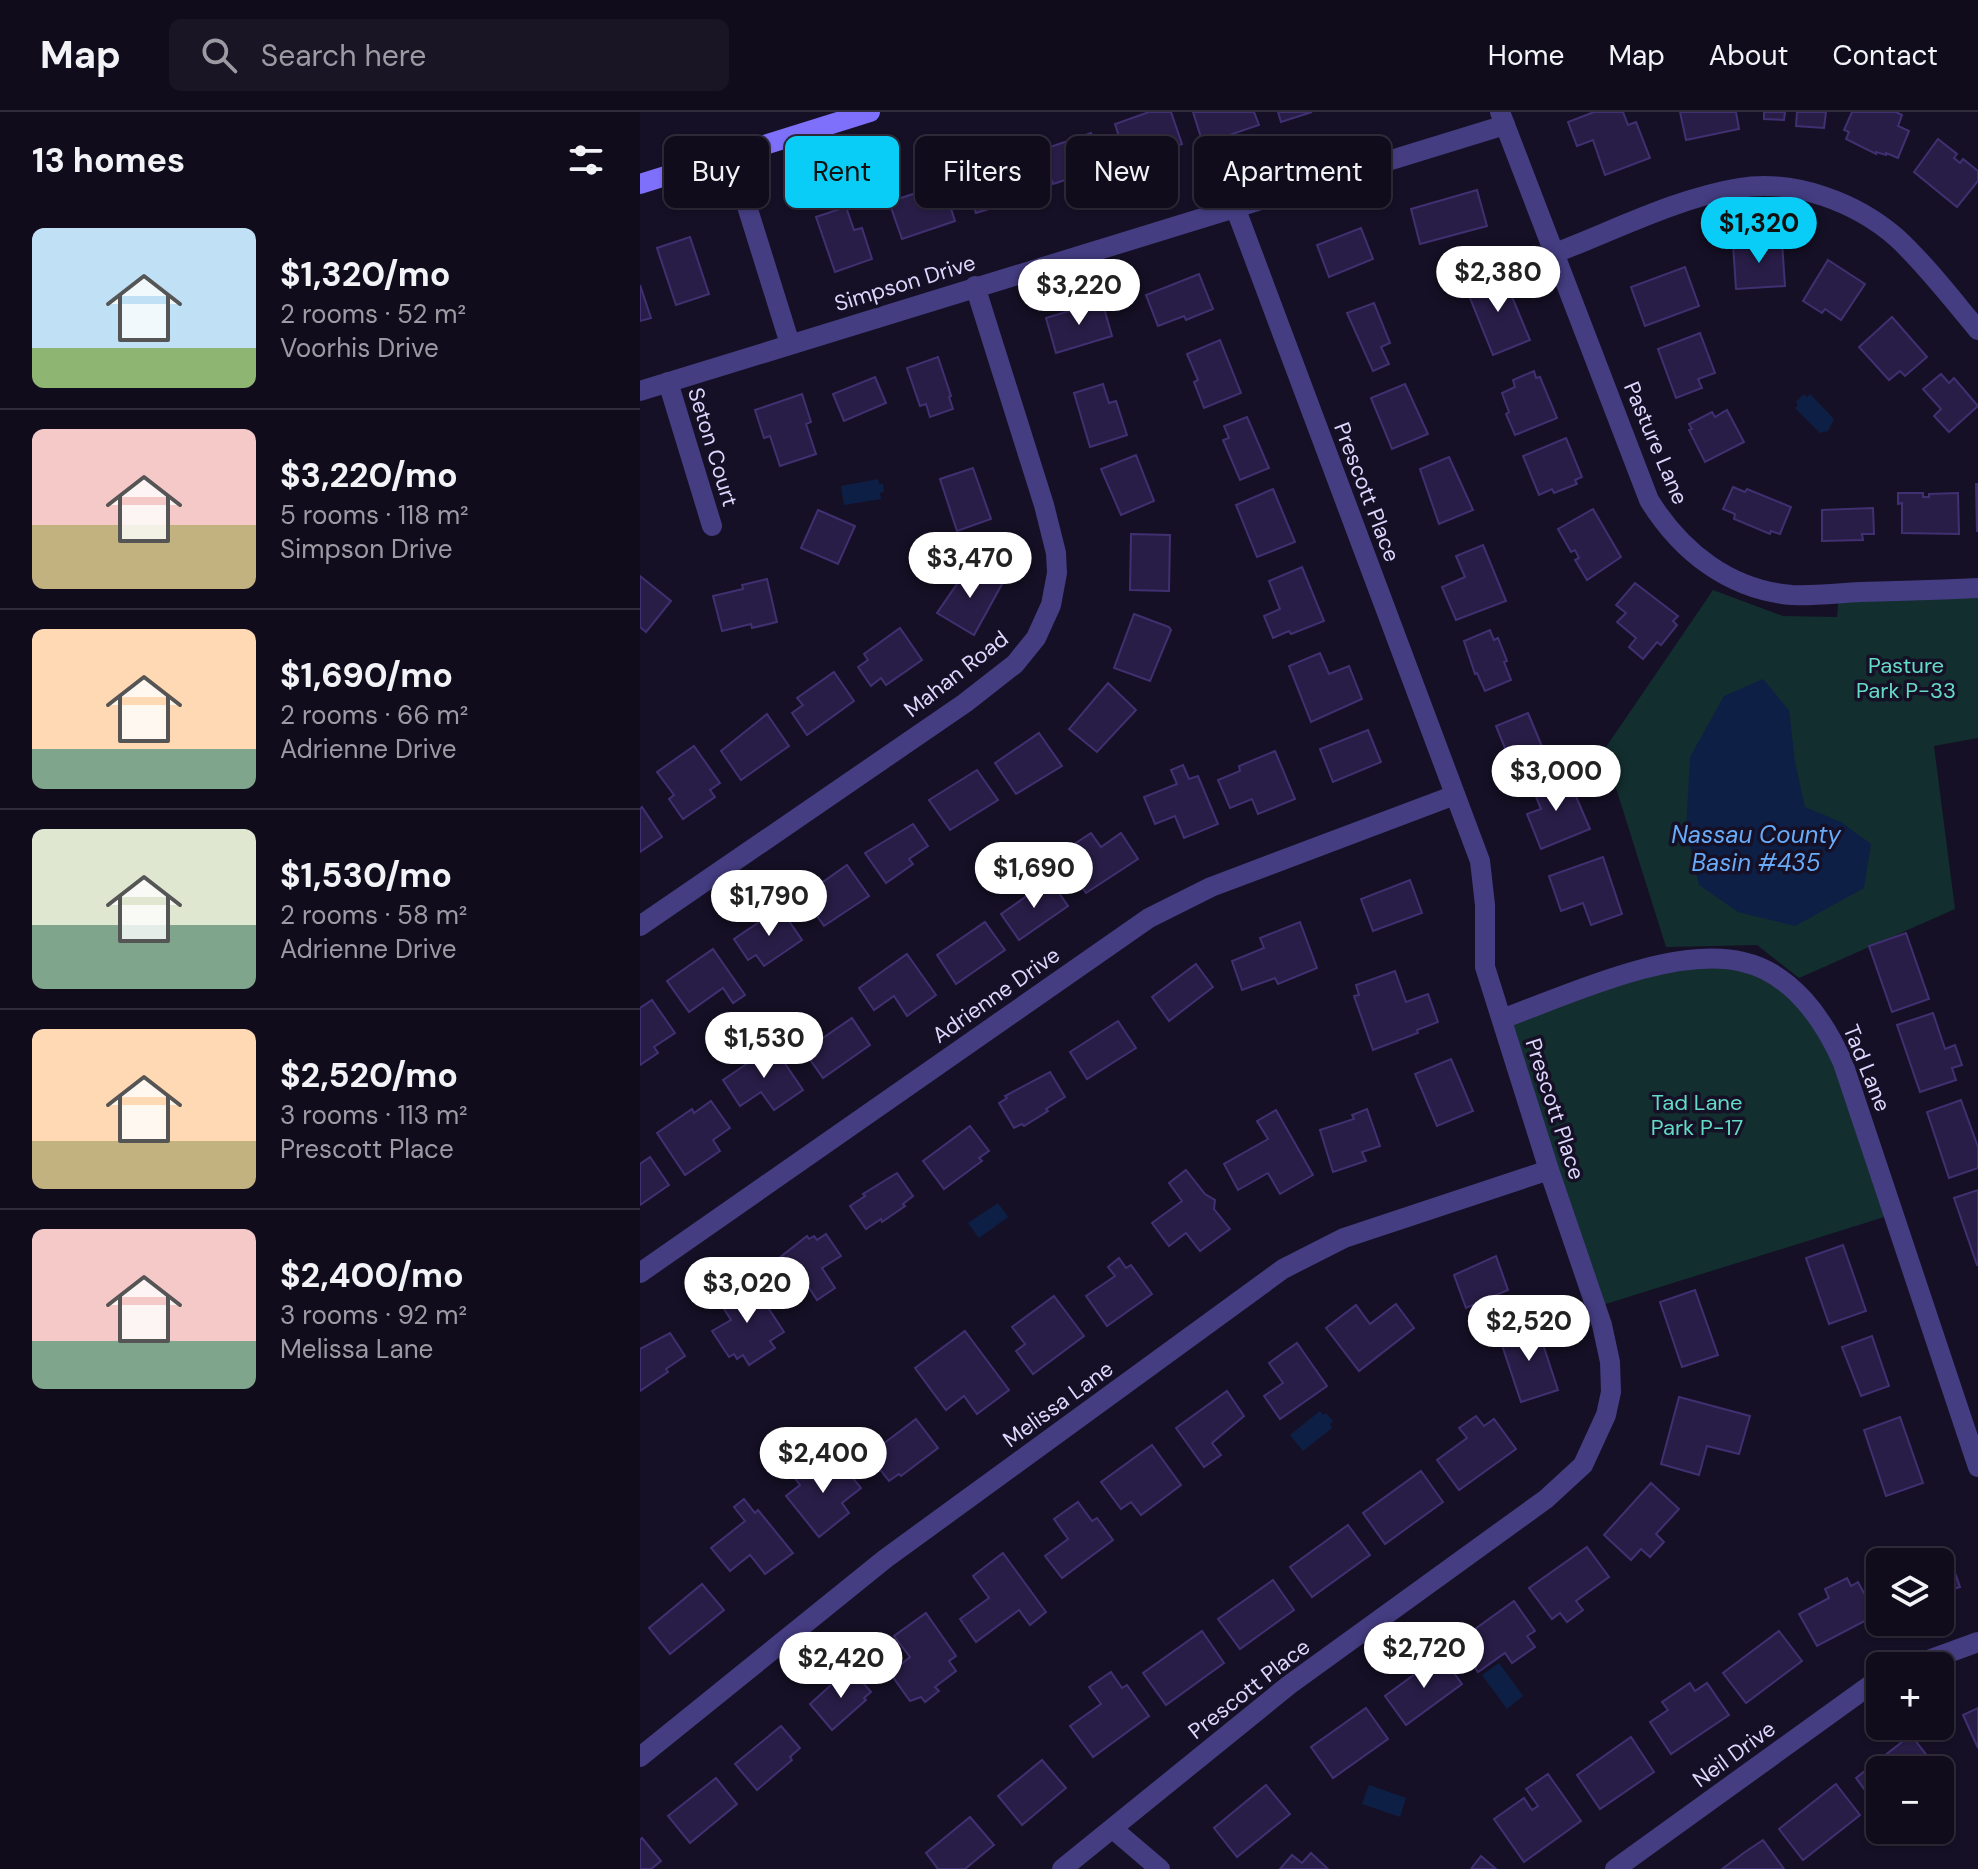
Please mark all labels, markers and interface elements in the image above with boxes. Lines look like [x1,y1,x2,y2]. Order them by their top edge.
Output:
search box [169,19,729,91]
text: Map [40,30,121,80]
icon: search [197,33,241,77]
text: Search here [261,36,426,75]
text: Home [1488,37,1564,74]
text: Map [1608,37,1665,74]
text: About [1709,37,1788,74]
text: Contact [1832,37,1938,74]
chip: Buy [664,136,769,208]
chip: Rent [785,136,899,208]
chip: Filters [915,136,1050,208]
chip: New [1066,136,1178,208]
chip: Apartment [1194,136,1391,208]
text: 13 homes [32,138,185,183]
icon: filters [564,138,608,182]
pin: $1,320 [1694,197,1824,265]
text: $1,320 [1719,206,1799,240]
pin: $2,380 [1433,246,1563,314]
street label: Simpson Drive [831,248,979,318]
text: $1,320/mo [280,252,450,297]
text: $2,380 [1454,255,1542,289]
pin: $3,220 [1014,259,1144,327]
icon: home [96,260,192,356]
text: $3,220 [1036,268,1122,302]
text: 2 rooms · 52 m² [280,297,466,331]
text: Voorhis Drive [280,331,439,365]
street label: Pasture Lane [1617,377,1695,509]
street label: Seton Court [681,384,745,510]
street label: Prescott Place [1327,418,1407,566]
text: $3,220/mo [280,453,458,498]
icon: home [96,461,192,557]
text: 5 rooms · 118 m² [280,498,469,532]
text: Simpson Drive [280,532,453,566]
pin: $3,470 [905,532,1035,600]
text: $3,470 [927,541,1013,575]
street label: Mahan Road [898,624,1014,724]
park label: Pasture Park P-33 [1856,651,1956,705]
text: $1,690/mo [280,653,453,698]
icon: home [96,661,192,757]
text: 2 rooms · 66 m² [280,698,468,732]
text: Adrienne Drive [280,732,457,766]
pin: $3,000 [1491,745,1621,813]
text: $3,000 [1510,754,1602,788]
water label: Nassau County Basin #435 [1671,819,1841,878]
pin: $1,690 [969,842,1099,910]
text: $1,690 [993,851,1075,885]
text: $1,530/mo [280,853,452,898]
icon: home [96,861,192,957]
pin: $1,790 [704,870,834,938]
text: $1,790 [729,879,809,913]
text: 2 rooms · 58 m² [280,898,467,932]
text: Adrienne Drive [280,932,457,966]
street label: Adrienne Drive [926,940,1066,1050]
pin: $1,530 [699,1012,829,1080]
street label: Tad Lane [1837,1020,1897,1116]
text: $1,530 [723,1021,805,1055]
street label: Prescott Place [1518,1035,1592,1183]
text: $2,520/mo [280,1053,458,1098]
icon: home [96,1061,192,1157]
park label: Tad Lane Park P-17 [1651,1088,1743,1142]
text: 3 rooms · 113 m² [280,1098,468,1132]
text: Prescott Place [280,1132,454,1166]
text: $2,400/mo [280,1253,464,1298]
pin: $3,020 [682,1257,812,1325]
icon: home [96,1261,192,1357]
text: $3,020 [702,1266,792,1300]
pin: $2,520 [1464,1295,1594,1363]
text: 3 rooms · 92 m² [280,1298,467,1332]
text: $2,520 [1486,1304,1572,1338]
text: Melissa Lane [280,1332,433,1366]
street label: Melissa Lane [997,1354,1119,1454]
pin: $2,400 [758,1427,888,1495]
text: $2,400 [778,1436,868,1470]
map controls [1866,1548,1954,1844]
button: layers [1866,1548,1954,1636]
pin: $2,720 [1359,1622,1489,1690]
text: $2,720 [1382,1631,1466,1665]
pin: $2,420 [776,1632,906,1700]
street label: Prescott Place [1182,1632,1316,1746]
text: $2,420 [797,1641,885,1675]
button: + [1866,1652,1954,1740]
street label: Neil Drive [1687,1714,1781,1794]
button: − [1866,1756,1954,1844]

